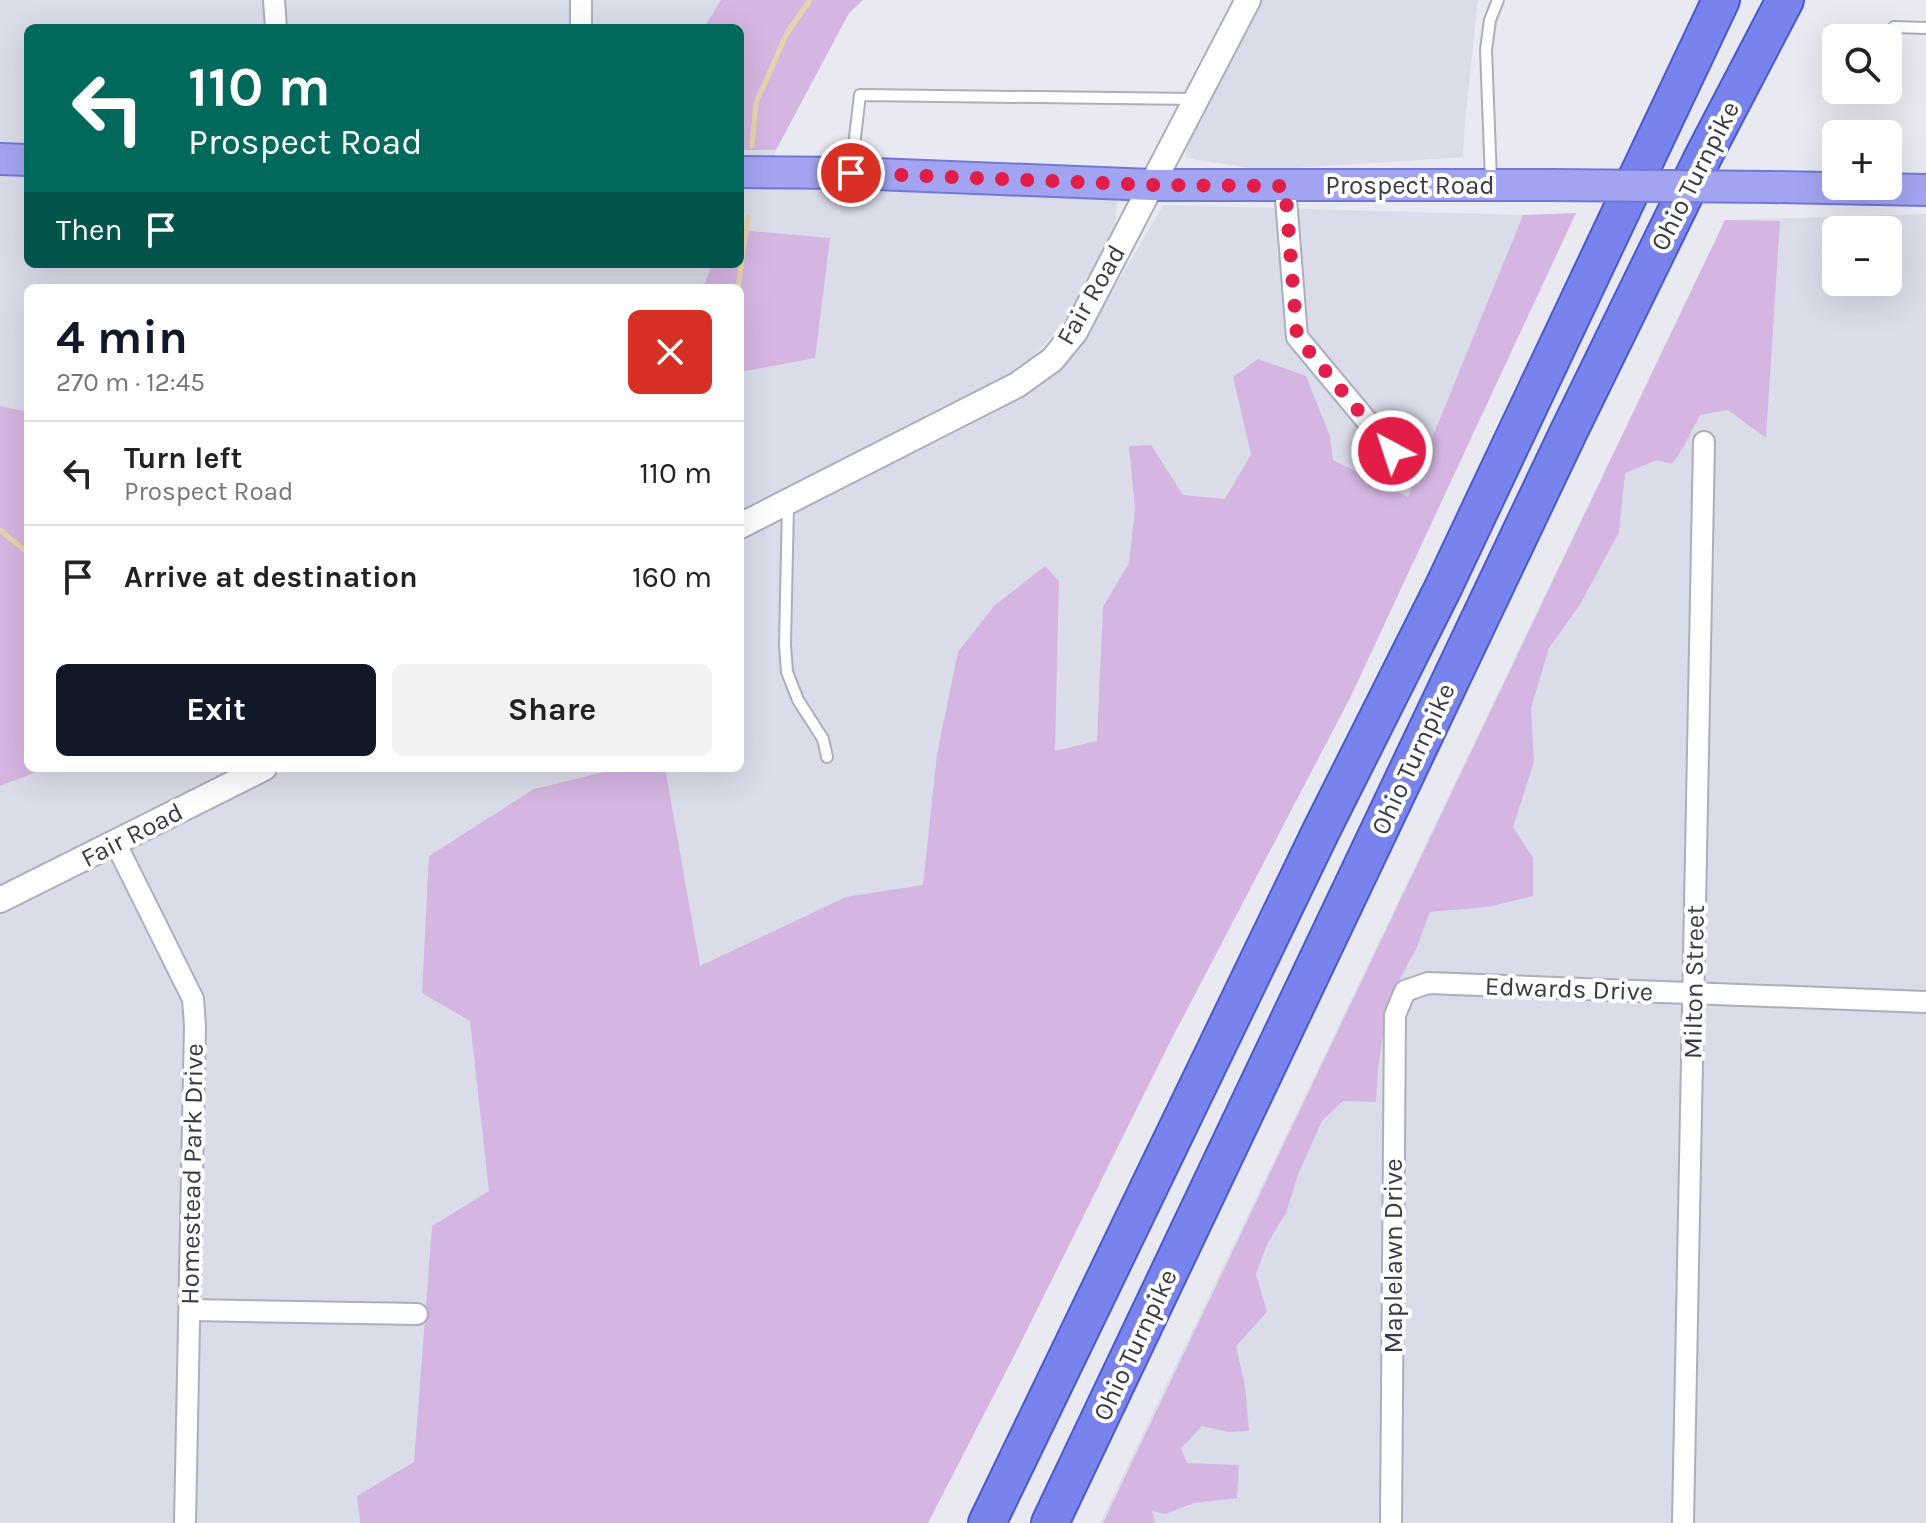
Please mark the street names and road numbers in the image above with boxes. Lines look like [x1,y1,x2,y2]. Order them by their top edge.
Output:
street label: Ohio Turnpike [1644,96,1746,256]
street label: Prospect Road [1325,170,1495,201]
street label: Fair Road [1050,239,1132,351]
street label: Ohio Turnpike [1364,678,1462,840]
street label: Fair Road [76,796,188,874]
street label: Milton Street [1677,904,1711,1059]
street label: Edwards Drive [1484,971,1654,1007]
street label: Homestead Park Drive [174,1043,210,1305]
street label: Maplelawn Drive [1378,1158,1409,1354]
street label: Ohio Turnpike [1086,1264,1184,1426]

